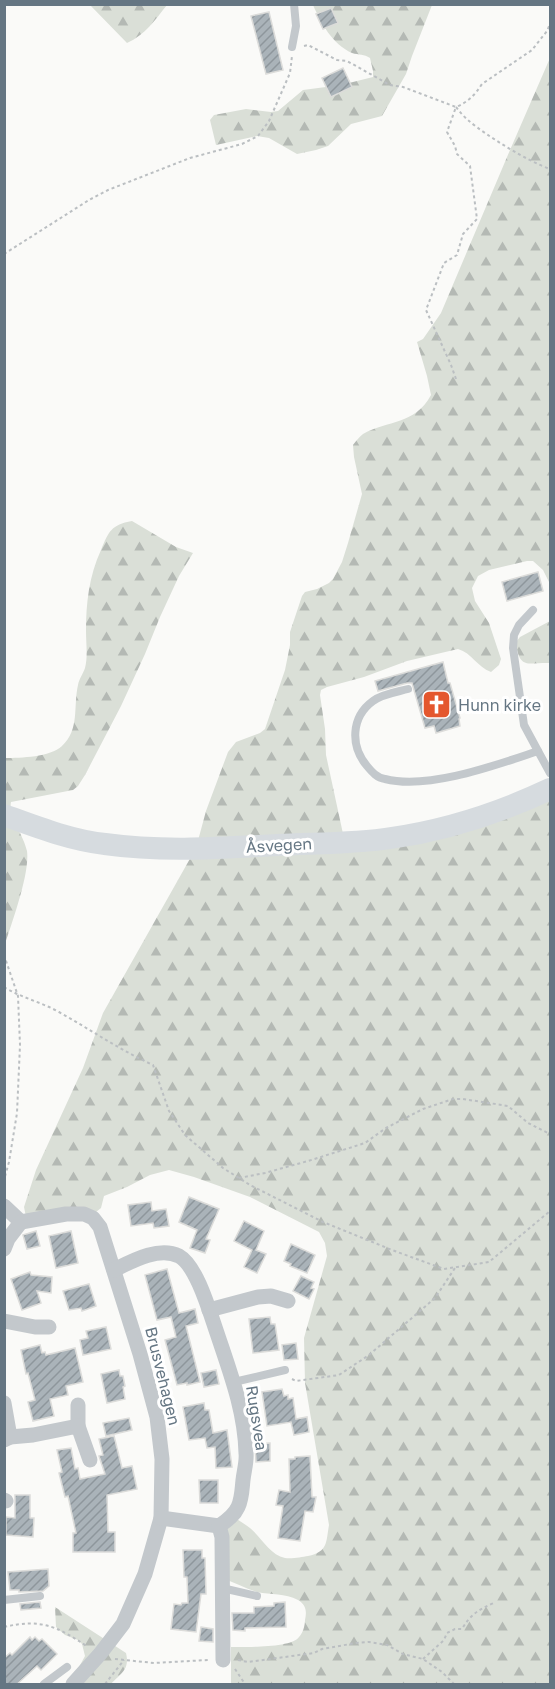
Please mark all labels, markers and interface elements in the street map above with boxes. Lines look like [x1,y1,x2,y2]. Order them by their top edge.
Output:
church icon: Hunn kirke [421,689,453,721]
place label: Hunn kirke [458,695,541,715]
street label: Åsvegen [246,833,312,857]
street label: Brusvehagen [141,1325,185,1427]
street label: Rugsvea [242,1384,272,1452]

